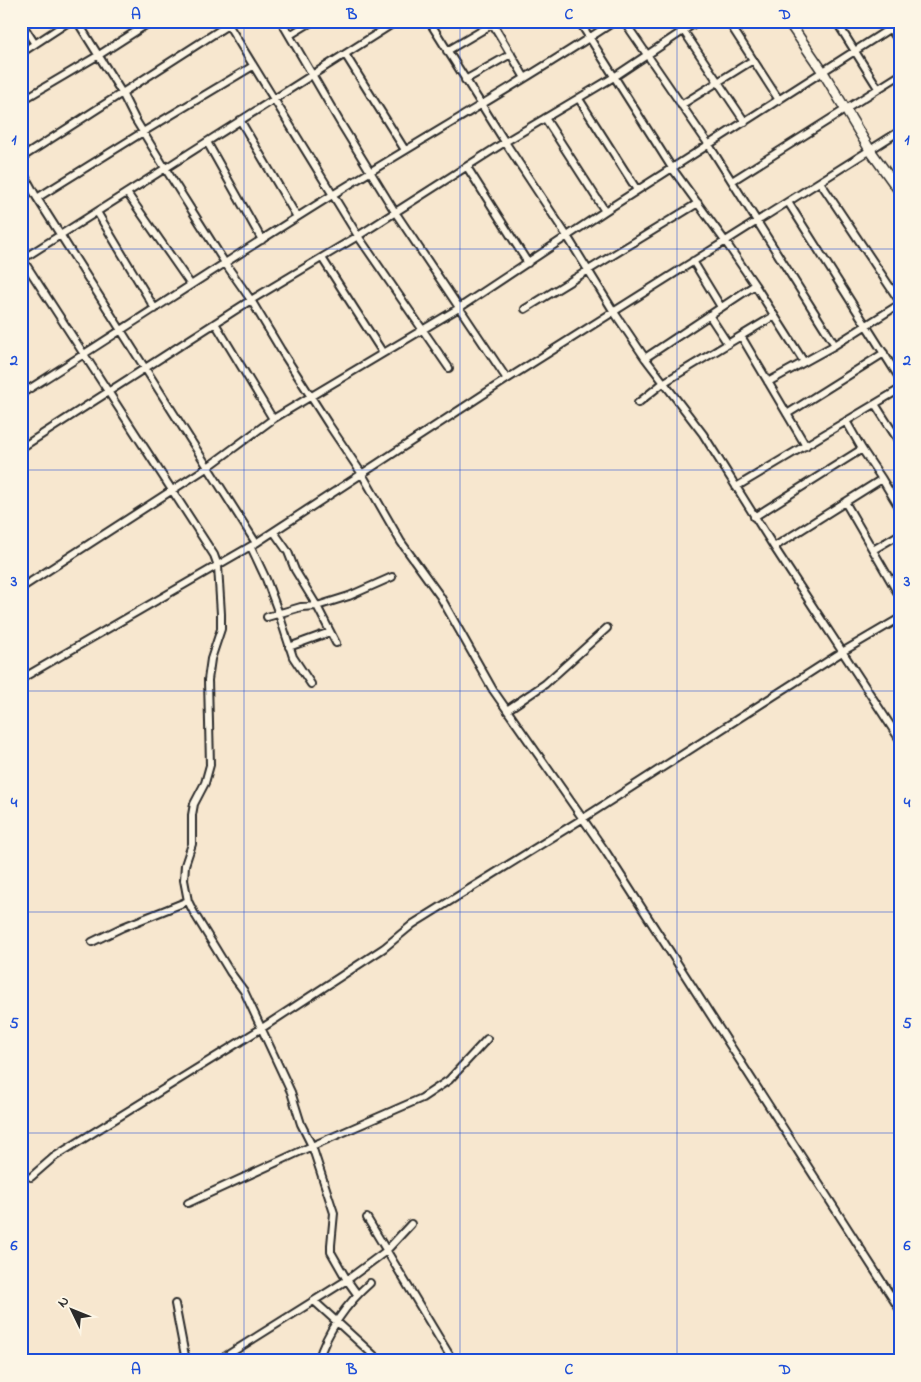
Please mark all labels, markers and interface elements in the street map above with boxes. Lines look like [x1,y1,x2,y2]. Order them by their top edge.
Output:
text: A [131,3,141,27]
text: B [346,3,358,27]
text: C [565,3,574,27]
text: D [778,3,791,27]
text: 1 [11,128,17,152]
text: 1 [904,128,910,152]
text: 2 [9,349,18,373]
text: 2 [902,349,911,373]
text: 3 [10,570,18,594]
text: 3 [903,570,911,594]
text: 4 [10,791,18,815]
text: 4 [903,791,911,815]
text: 5 [9,1012,19,1036]
text: 5 [902,1012,912,1036]
text: 6 [9,1234,18,1258]
text: 6 [902,1234,911,1258]
north arrow [48,1284,98,1334]
text: N [53,1292,74,1313]
text: A [131,1358,141,1382]
text: B [346,1358,358,1382]
text: C [565,1358,574,1382]
text: D [778,1358,791,1382]

